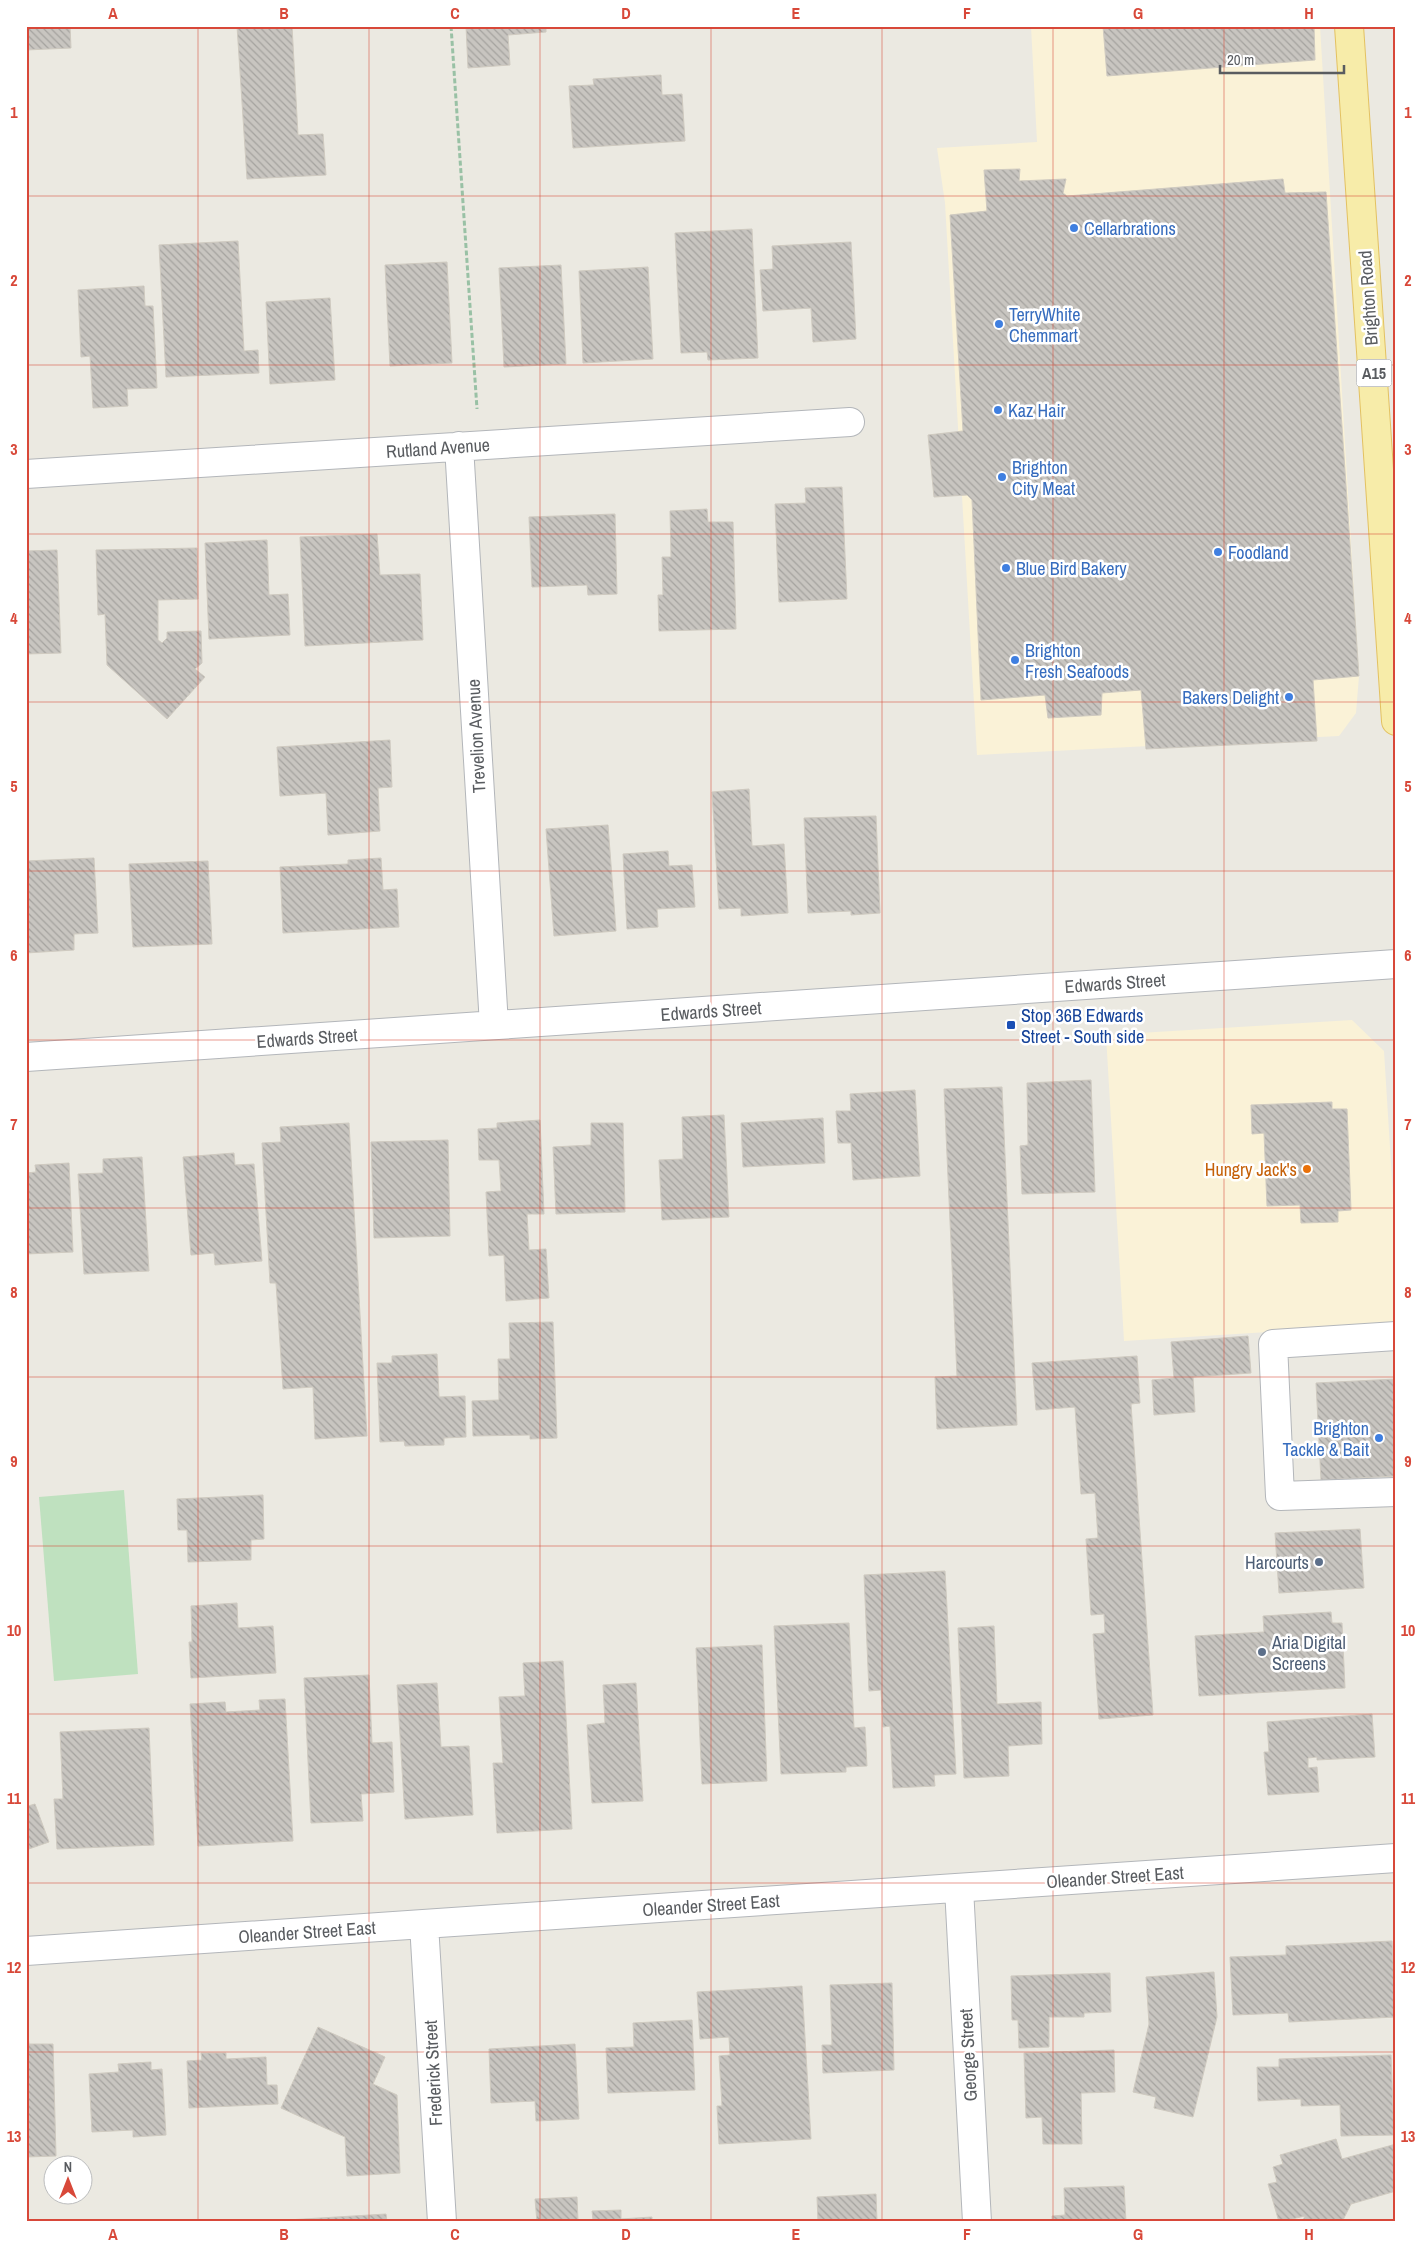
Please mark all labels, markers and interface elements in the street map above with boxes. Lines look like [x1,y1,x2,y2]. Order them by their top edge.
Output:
text: A [108,2,118,24]
text: B [279,2,289,24]
text: C [450,2,460,24]
text: D [621,2,631,24]
text: E [792,2,801,24]
text: F [963,2,971,24]
text: G [1133,2,1143,24]
text: H [1304,2,1314,24]
scale bar [1220,42,1343,74]
text: 20 m [1227,49,1254,70]
text: 1 [10,101,18,123]
text: 1 [1404,101,1412,123]
place label: Cellarbrations [1084,216,1176,241]
marker: Cellarbrations [1068,222,1080,234]
street label: Brighton Road [1352,250,1384,346]
text: 2 [10,269,18,291]
text: 2 [1404,269,1412,291]
place label: TerryWhite Chemmart [1009,302,1080,348]
marker: TerryWhite Chemmart [993,318,1005,330]
road number: A15 [1356,359,1392,386]
place label: Kaz Hair [1008,398,1066,423]
marker: Kaz Hair [992,404,1004,416]
street label: Rutland Avenue [385,432,491,464]
text: 3 [10,438,18,460]
text: 3 [1404,438,1412,460]
place label: Brighton City Meat [1012,455,1075,501]
marker: Brighton City Meat [996,471,1008,483]
place label: Foodland [1228,540,1289,565]
marker: Foodland [1212,546,1224,558]
place label: Blue Bird Bakery [1016,556,1127,581]
marker: Blue Bird Bakery [1000,562,1012,574]
text: 4 [10,607,18,629]
text: 4 [1404,607,1412,629]
place label: Brighton Fresh Seafoods [1025,638,1129,684]
marker: Brighton Fresh Seafoods [1009,654,1021,666]
street label: Trevelion Avenue [461,678,491,794]
place label: Bakers Delight [1182,685,1279,710]
marker: Bakers Delight [1283,691,1295,703]
text: 5 [10,775,18,797]
text: 5 [1404,775,1412,797]
text: 6 [10,944,18,966]
text: 6 [1404,944,1412,966]
street label: Edwards Street [1064,967,1166,999]
street label: Edwards Street [660,995,762,1027]
place label: Stop 36B Edwards Street - South side [1021,1003,1144,1049]
marker: Stop 36B Edwards Street - South side [1005,1019,1017,1031]
street label: Edwards Street [256,1022,358,1054]
text: 7 [10,1113,18,1135]
text: 7 [1404,1113,1412,1135]
place label: Hungry Jack's [1205,1157,1297,1182]
marker: Hungry Jack's [1301,1163,1313,1175]
text: 8 [10,1281,18,1303]
text: 8 [1404,1281,1412,1303]
place label: Brighton Tackle & Bait [1283,1416,1369,1462]
marker: Brighton Tackle & Bait [1373,1432,1385,1444]
text: 9 [10,1450,18,1472]
text: 9 [1404,1450,1412,1472]
place label: Harcourts [1245,1550,1309,1575]
marker: Harcourts [1313,1556,1325,1568]
text: 10 [7,1619,21,1641]
text: 10 [1401,1619,1415,1641]
place label: Aria Digital Screens [1271,1630,1346,1676]
marker: Aria Digital Screens [1256,1646,1268,1658]
text: 11 [7,1787,22,1809]
text: 11 [1401,1787,1416,1809]
street label: Oleander Street East [1045,1860,1185,1894]
street label: Oleander Street East [641,1888,781,1922]
street label: Oleander Street East [237,1915,377,1949]
text: 12 [7,1956,21,1978]
text: 12 [1401,1956,1415,1978]
street label: George Street [953,2008,983,2102]
street label: Frederick Street [418,2020,448,2126]
text: 13 [7,2125,21,2147]
text: 13 [1401,2125,1415,2147]
north arrow [42,2156,92,2206]
text: N [64,2158,72,2176]
text: A [108,2223,118,2245]
text: B [279,2223,289,2245]
text: C [450,2223,460,2245]
text: D [621,2223,631,2245]
text: E [792,2223,801,2245]
text: F [963,2223,971,2245]
text: G [1133,2223,1143,2245]
text: H [1304,2223,1314,2245]

